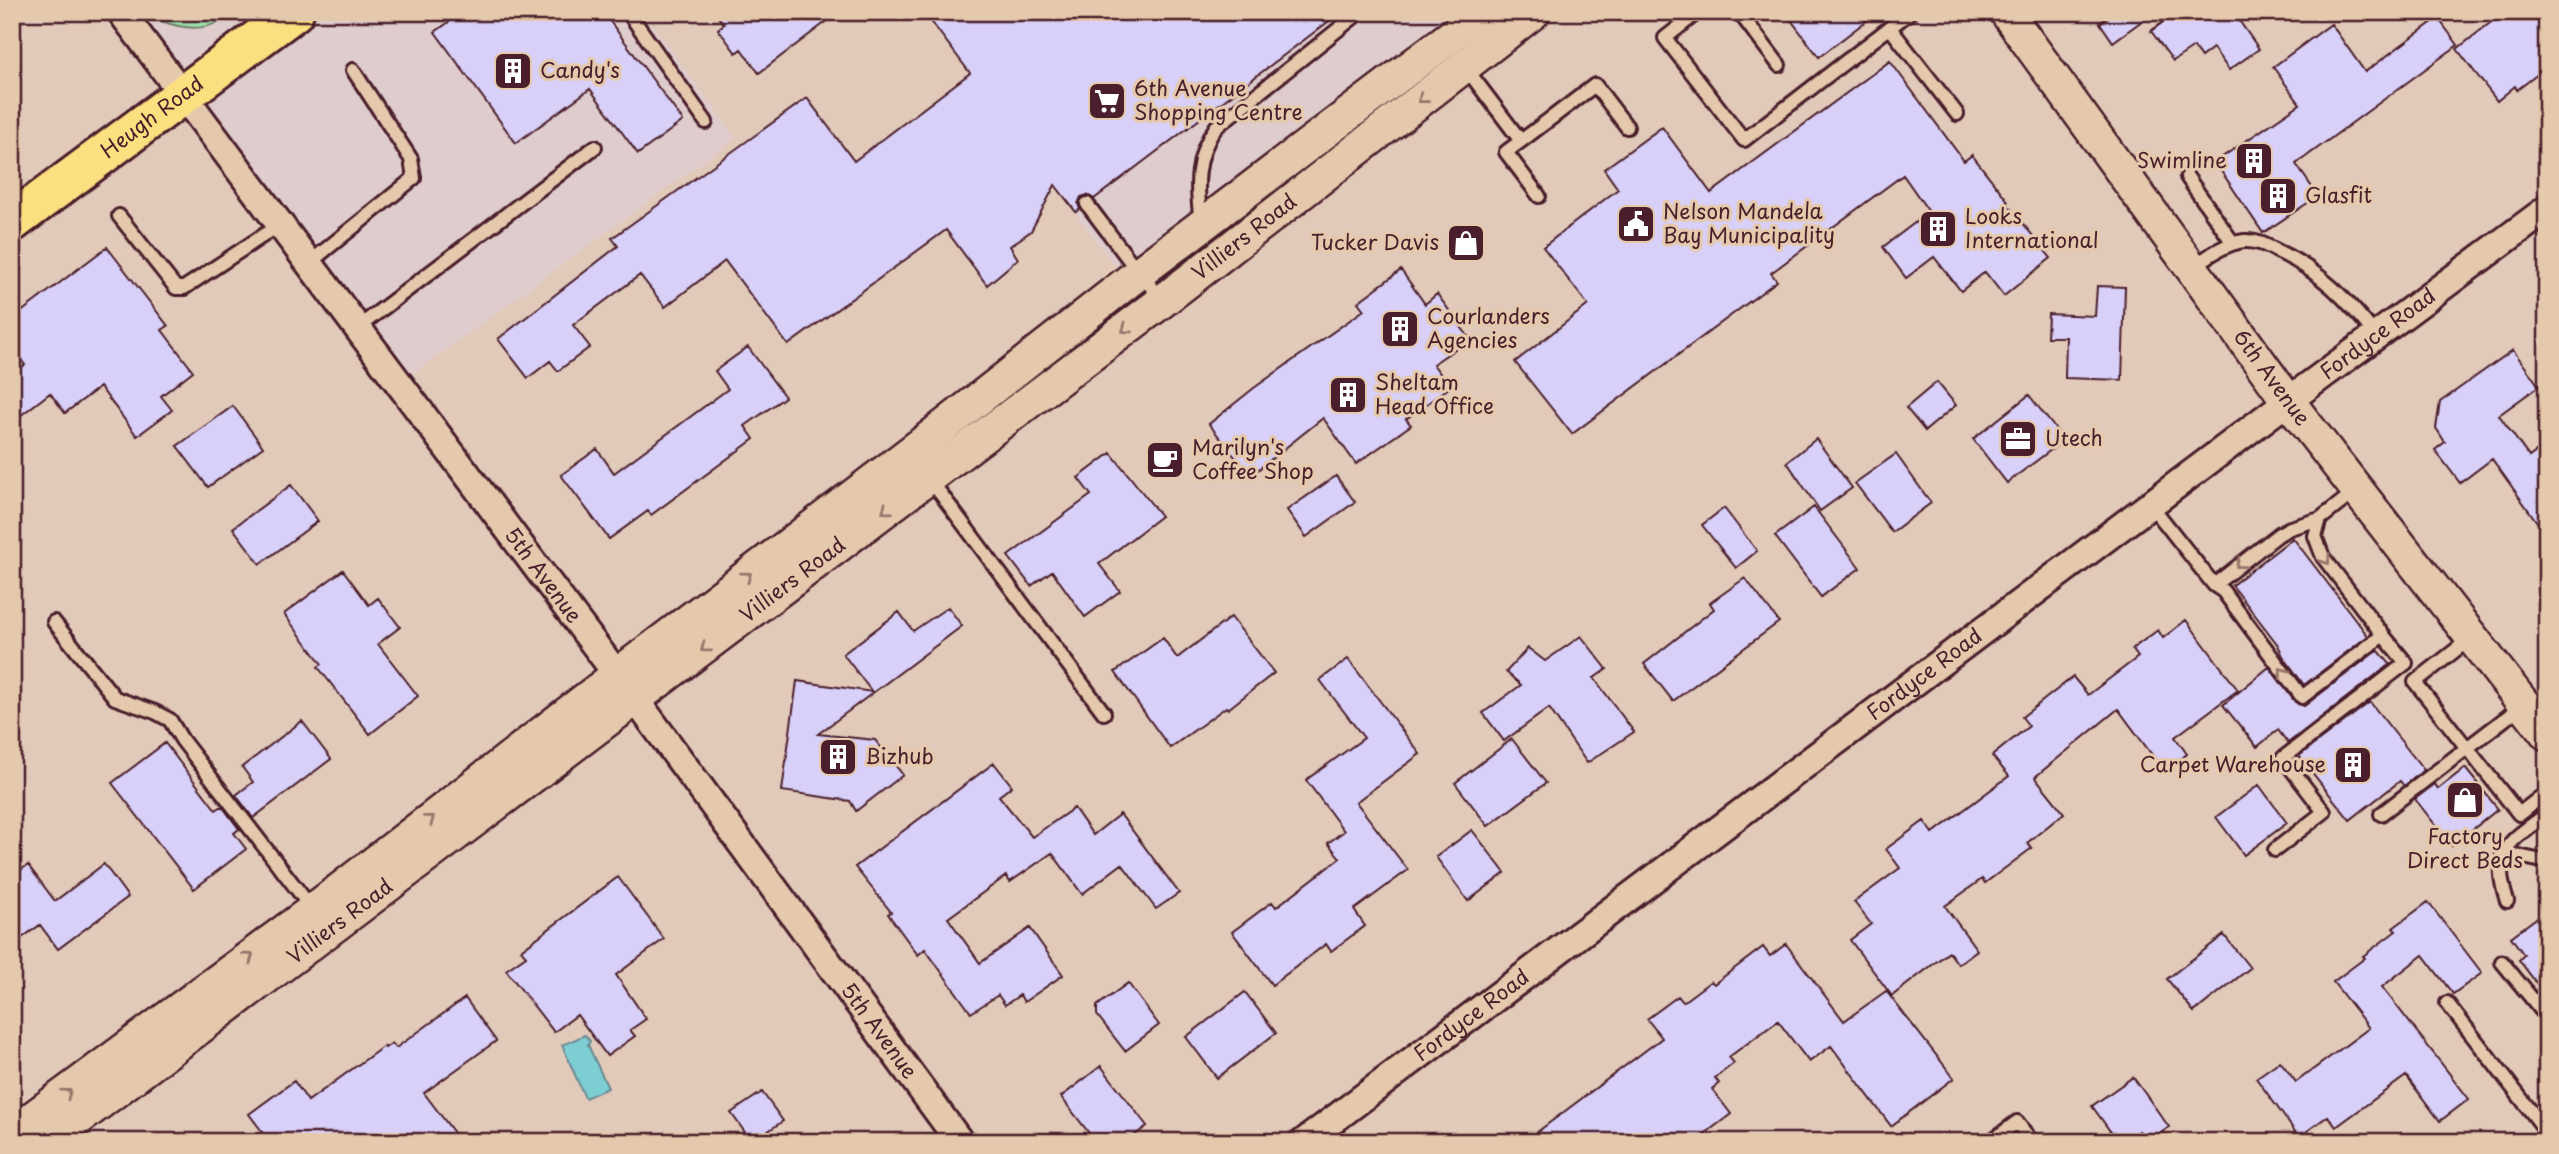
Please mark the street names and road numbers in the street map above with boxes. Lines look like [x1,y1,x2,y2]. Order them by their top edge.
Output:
street label: Heugh Road [93,67,209,165]
street label: Villiers Road [1184,185,1303,287]
street label: Fordyce Road [2312,279,2442,386]
street label: 6th Avenue [2227,322,2319,432]
street label: 5th Avenue [498,520,591,629]
street label: Villiers Road [732,528,851,629]
street label: Fordyce Road [1859,619,1988,727]
street label: Villiers Road [279,869,399,970]
street label: Fordyce Road [1406,960,1535,1068]
street label: 5th Avenue [834,975,926,1085]

